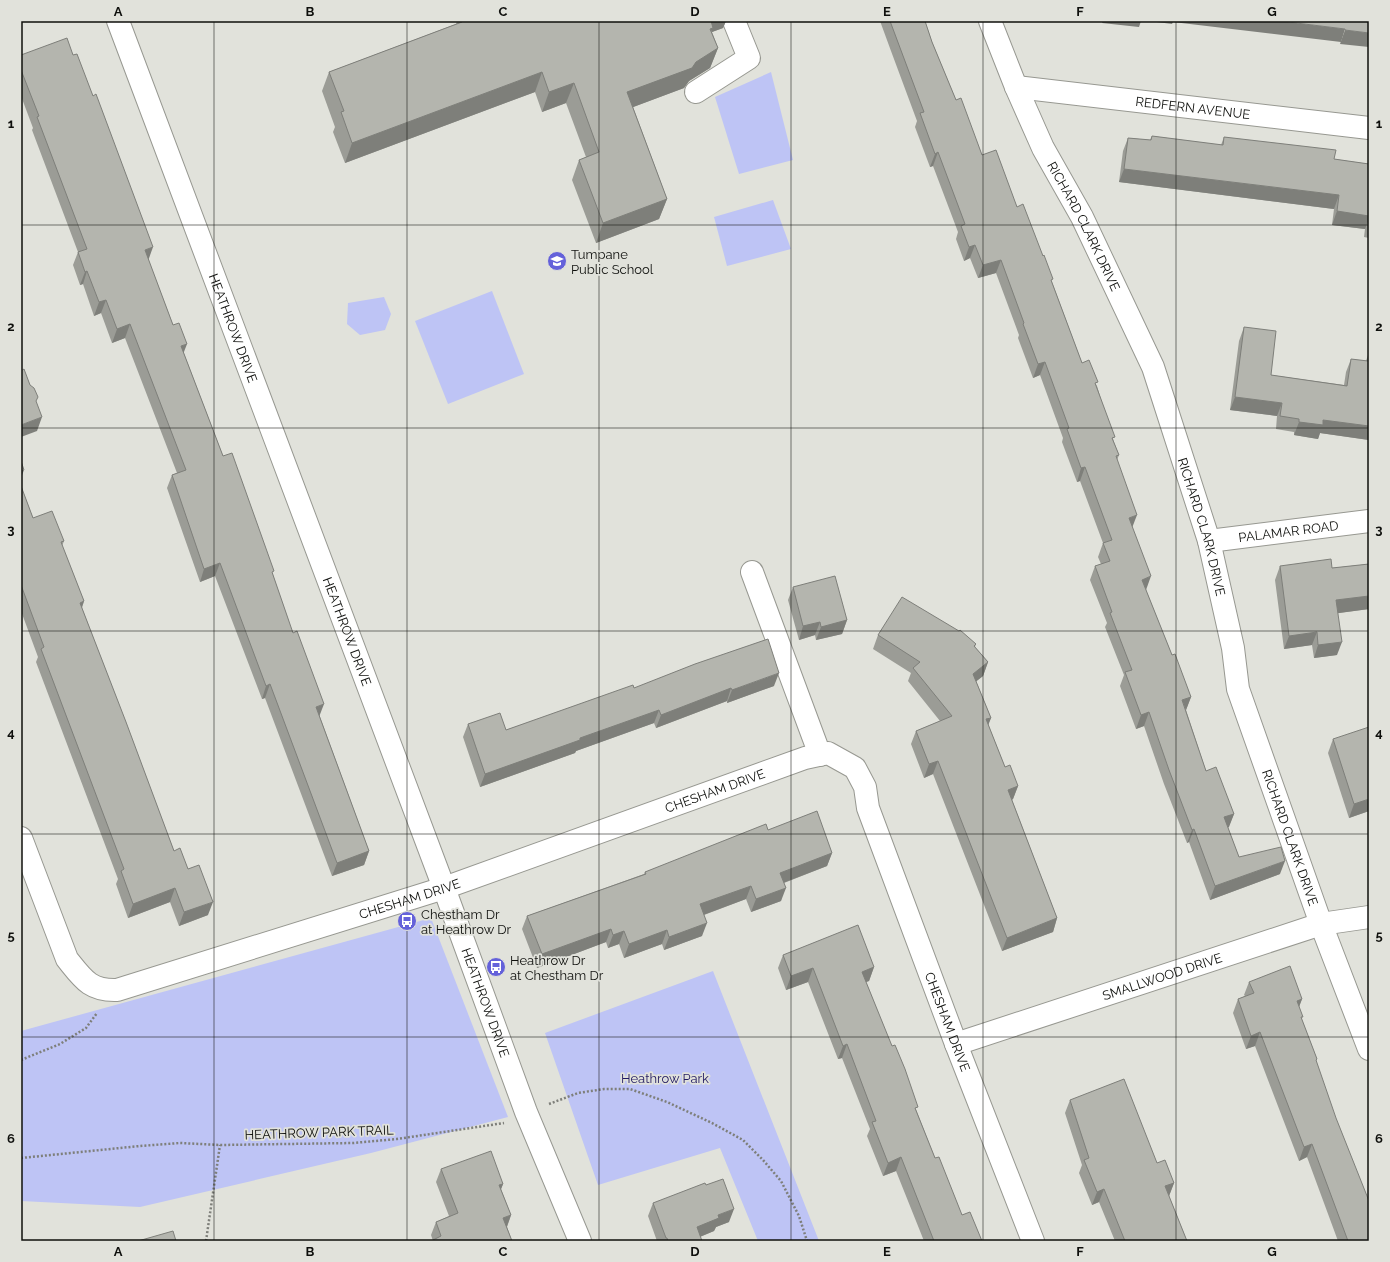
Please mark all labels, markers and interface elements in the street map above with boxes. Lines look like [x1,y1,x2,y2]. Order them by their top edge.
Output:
text: A [114,4,123,19]
text: B [306,4,315,19]
text: C [499,4,508,19]
text: D [690,4,700,19]
text: E [883,4,891,19]
text: F [1076,4,1084,19]
text: G [1267,4,1277,19]
street label: REDFERN AVENUE [1135,94,1251,122]
text: 1 [8,116,15,131]
text: 1 [1376,116,1383,131]
street label: RICHARD CLARK DRIVE [1044,159,1123,293]
place label: Tumpane Public School [571,247,654,277]
school or university icon: Tumpane Public School [546,250,568,272]
street label: HEATHROW DRIVE [206,272,260,385]
text: 2 [7,319,15,334]
text: 2 [1375,319,1383,334]
street label: RICHARD CLARK DRIVE [1175,456,1228,597]
street label: PALAMAR ROAD [1238,518,1339,545]
text: 3 [7,522,15,537]
text: 3 [1375,522,1383,537]
street label: HEATHROW DRIVE [320,575,374,688]
text: 4 [7,725,15,740]
text: 4 [1375,725,1383,740]
street label: CHESHAM DRIVE [663,766,767,816]
street label: RICHARD CLARK DRIVE [1259,768,1321,908]
street label: CHESHAM DRIVE [357,876,462,922]
place label: Chestham Dr at Heathrow Dr [421,907,511,937]
bus stop icon: Chestham Dr at Heathrow Dr [396,910,418,932]
text: 5 [7,928,15,943]
text: 5 [1375,928,1383,943]
street label: HEATHROW DRIVE [459,946,512,1059]
street label: SMALLWOOD DRIVE [1101,950,1224,1003]
place label: Heathrow Dr at Chestham Dr [510,953,604,983]
bus stop icon: Heathrow Dr at Chestham Dr [485,956,507,978]
street label: CHESHAM DRIVE [922,970,973,1074]
park label: Heathrow Park [621,1071,709,1086]
street label: HEATHROW PARK TRAIL [244,1122,394,1143]
text: 6 [7,1131,15,1146]
text: 6 [1375,1131,1383,1146]
text: A [114,1244,123,1259]
text: B [306,1244,315,1259]
text: C [499,1244,508,1259]
text: D [690,1244,700,1259]
text: E [883,1244,891,1259]
text: F [1076,1244,1084,1259]
text: G [1267,1244,1277,1259]

